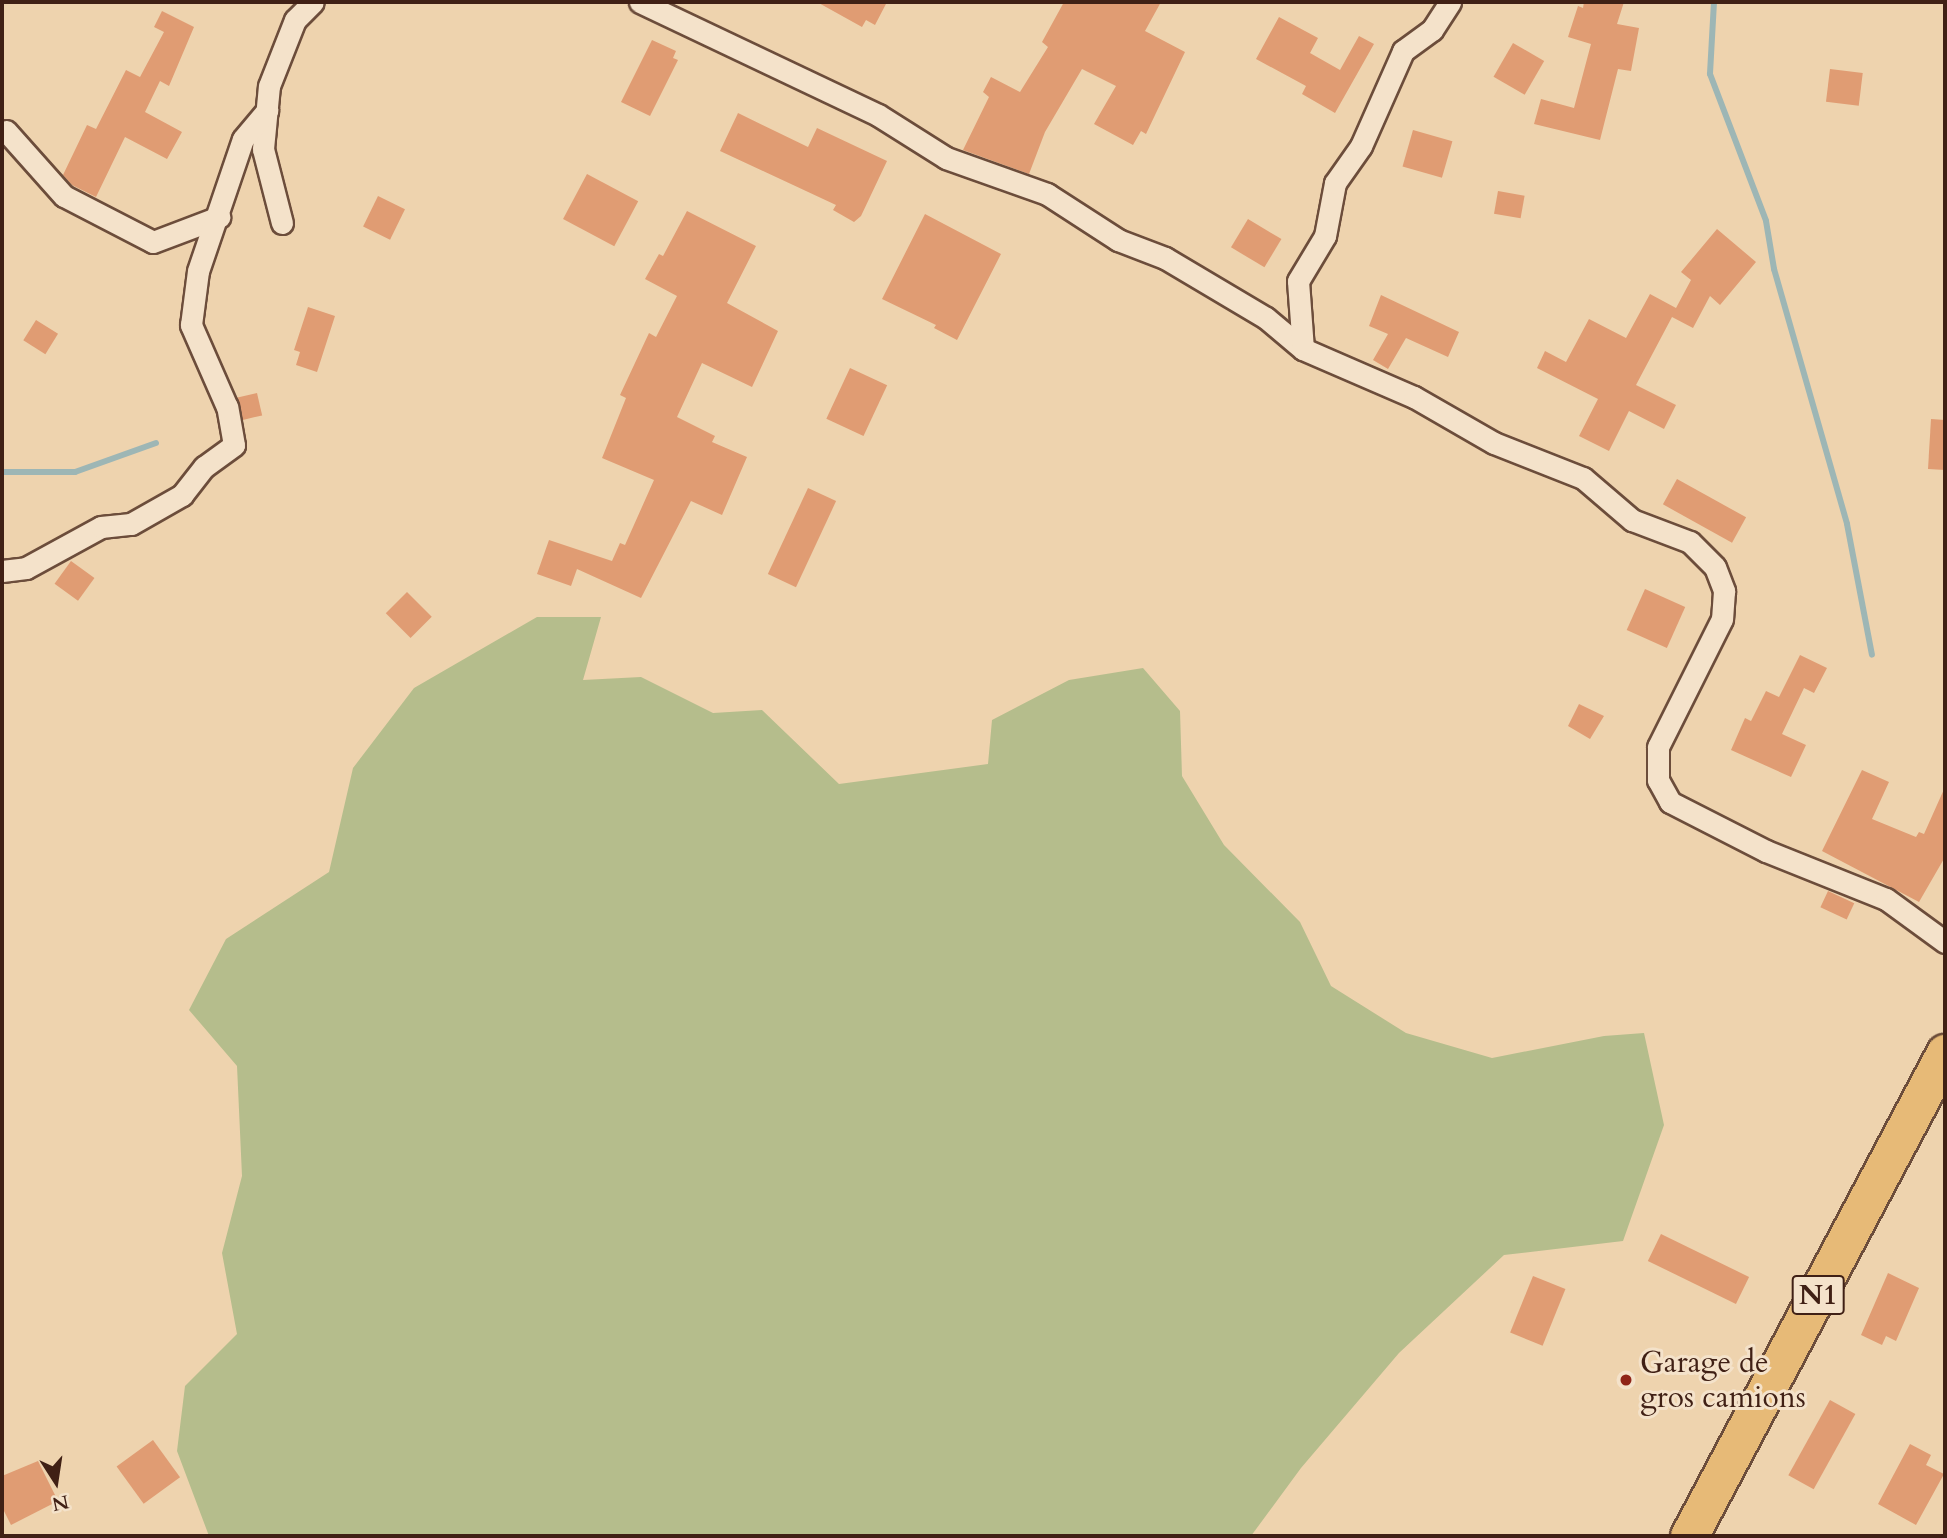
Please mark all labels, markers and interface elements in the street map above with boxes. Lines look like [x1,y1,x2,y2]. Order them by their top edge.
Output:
road number: N1 [1790,1270,1846,1320]
place label: Garage de gros camions [1640,1345,1806,1416]
marker: Garage de gros camions [1618,1372,1634,1388]
north arrow [21,1447,91,1517]
text: N [50,1488,71,1517]

